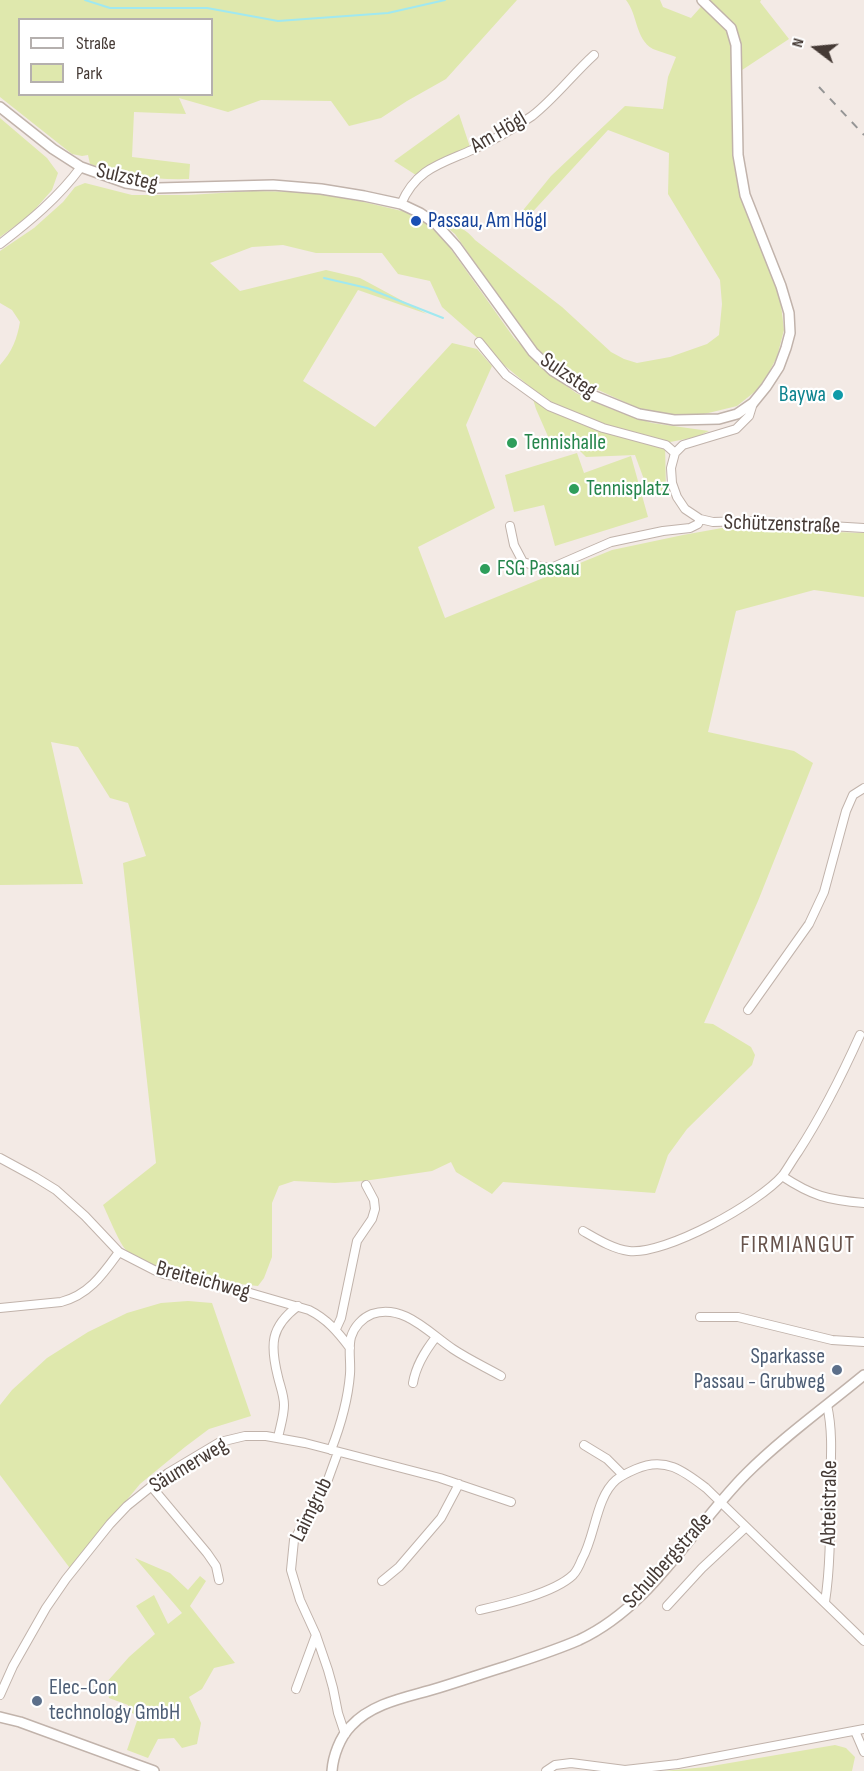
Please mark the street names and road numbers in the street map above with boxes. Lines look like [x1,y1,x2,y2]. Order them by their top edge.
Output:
street label: Am Högl [466,106,532,160]
street label: Sulzsteg [94,158,160,198]
street label: Sulzsteg [535,348,601,404]
street label: Schützenstraße [723,510,841,540]
street label: Breiteichweg [153,1256,253,1306]
street label: Säumerweg [145,1432,233,1500]
street label: Abteistraße [816,1460,844,1546]
street label: Laimgrub [285,1474,339,1546]
street label: Schulbergstraße [618,1507,718,1615]

